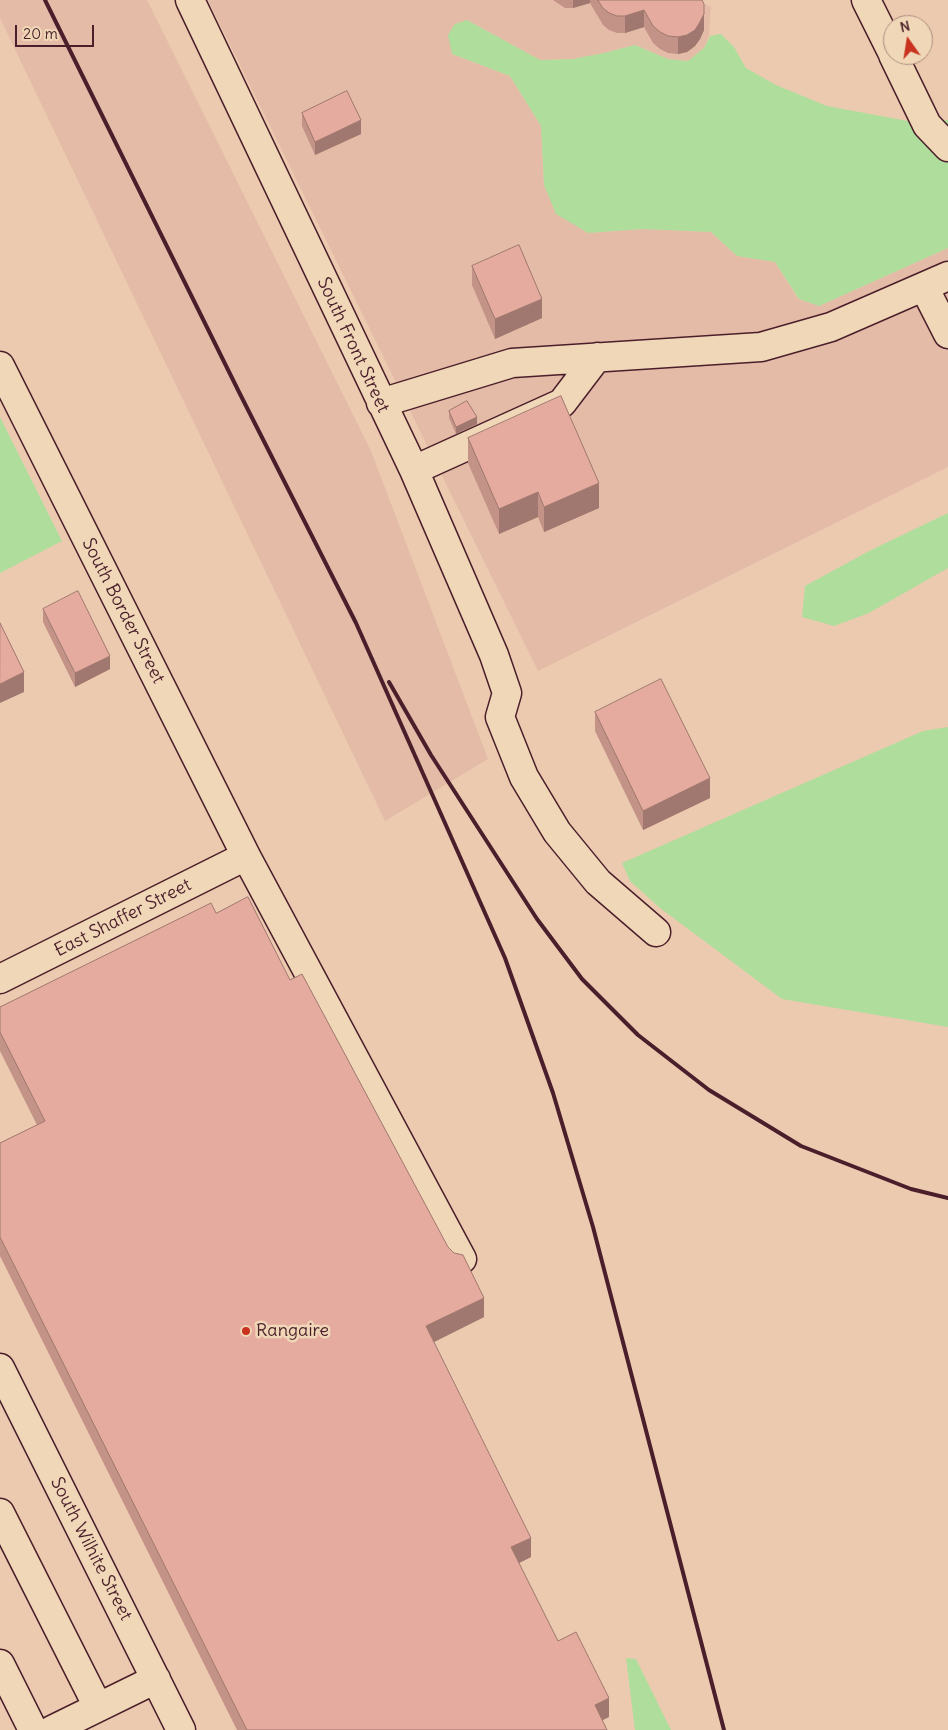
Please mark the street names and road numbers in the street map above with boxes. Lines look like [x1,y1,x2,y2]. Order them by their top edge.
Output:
street label: South Front Street [312,274,394,416]
street label: South Border Street [77,535,169,687]
street label: East Shaffer Street [51,874,195,962]
street label: South Wilhite Street [45,1474,137,1624]

